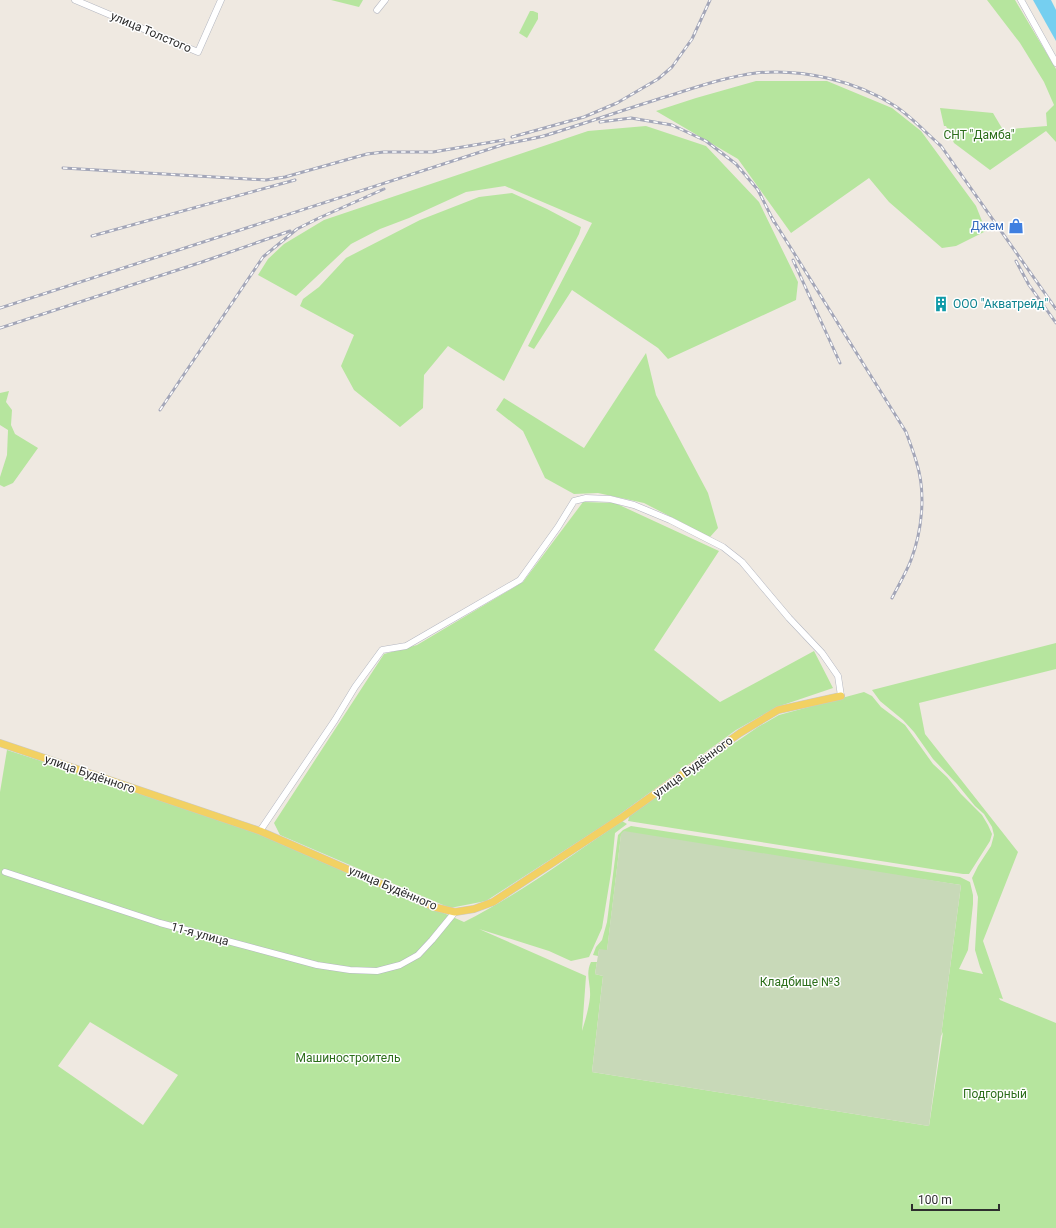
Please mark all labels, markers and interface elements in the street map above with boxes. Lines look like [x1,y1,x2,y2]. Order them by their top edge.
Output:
street label: улица Толстого [109,9,194,55]
park label: СНТ "Дамба" [943,128,1015,142]
shop icon: Джем [1007,217,1025,235]
place label: Джем [971,219,1004,233]
building icon: ООО "Акватрейд" [932,295,950,313]
place label: ООО "Акватрейд" [953,297,1049,311]
street label: улица Будённого [651,733,736,801]
street label: улица Будённого [43,752,137,796]
street label: улица Будённого [347,863,440,913]
street label: 11-я улица [170,920,230,948]
park label: Кладбище №3 [760,975,840,989]
park label: Машиностроитель [295,1051,401,1065]
park label: Подгорный [963,1087,1027,1101]
scale bar [912,1186,999,1212]
text: 100 m [918,1193,952,1207]

